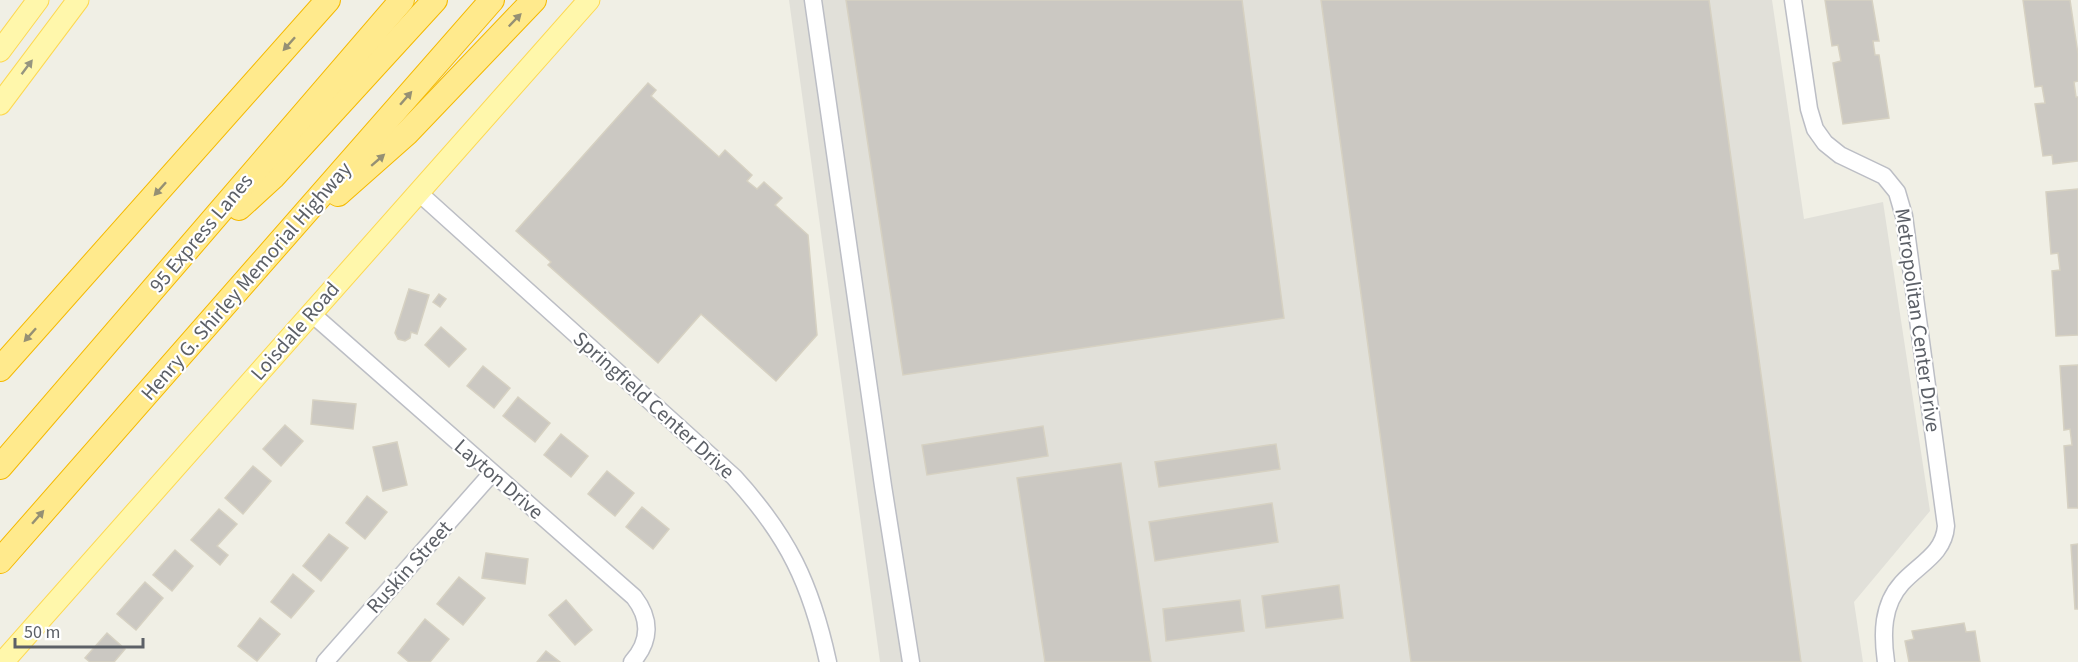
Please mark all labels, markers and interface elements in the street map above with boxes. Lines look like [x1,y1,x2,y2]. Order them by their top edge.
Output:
one-way arrow [507,14,521,28]
one-way arrow [283,36,296,51]
one-way arrow [21,60,33,75]
one-way arrow [399,91,412,106]
one-way arrow [370,153,386,166]
street label: Henry G. Shirley Memorial Highway [134,155,358,407]
street label: 95 Express Lanes [142,167,260,299]
one-way arrow [154,181,167,196]
street label: Metropolitan Center Drive [1887,206,1949,434]
street label: Loisdale Road [243,275,347,387]
street label: Springfield Center Drive [567,324,741,486]
one-way arrow [24,327,37,342]
street label: Layton Drive [448,432,550,526]
one-way arrow [32,510,45,525]
street label: Ruskin Street [359,514,459,620]
scale bar [15,611,142,649]
text: 50 m [24,620,60,645]

